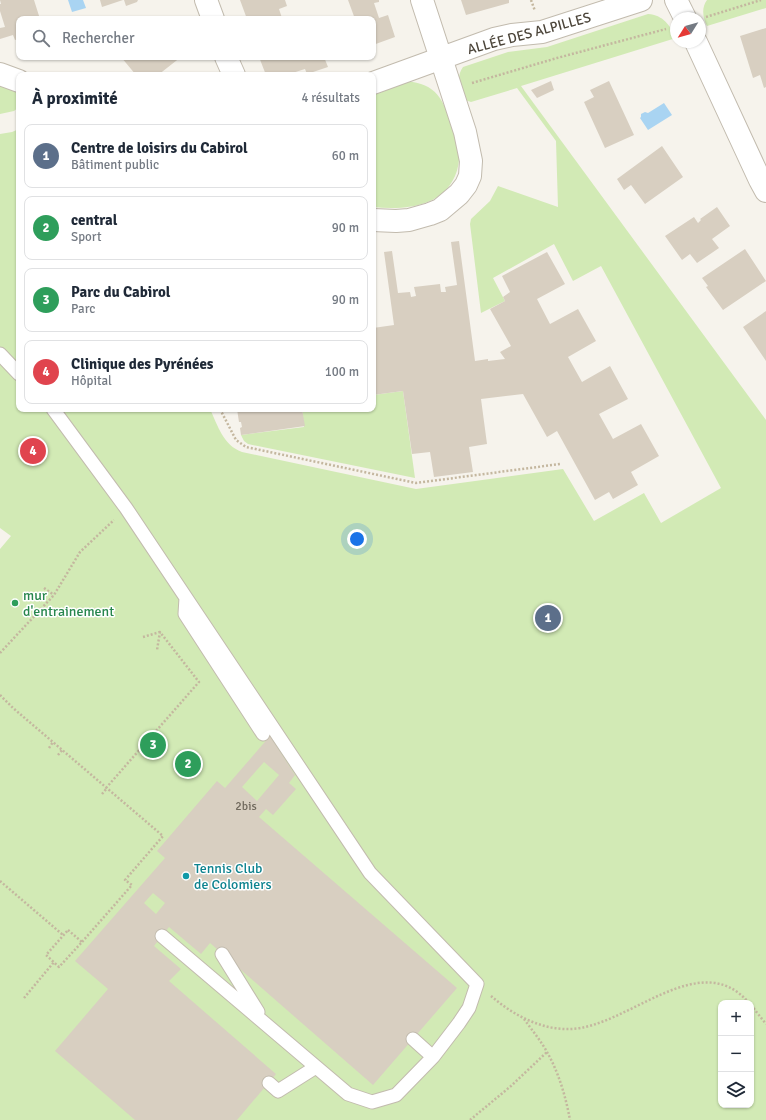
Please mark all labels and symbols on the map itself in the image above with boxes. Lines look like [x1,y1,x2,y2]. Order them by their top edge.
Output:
street label: ALLÉE DES ALPILLES [465,9,593,58]
north arrow [670,12,706,48]
pin: 4 [20,436,46,466]
your location [347,529,367,549]
place label: mur d'entrainement [23,587,114,620]
marker: mur d'entrainement [10,598,20,608]
pin: 1 [535,603,561,633]
pin: 3 [140,730,166,760]
pin: 2 [175,749,201,779]
house number: 2bis [235,799,257,814]
place label: Tennis Club de Colomiers [194,860,272,893]
marker: Tennis Club de Colomiers [181,871,191,881]

